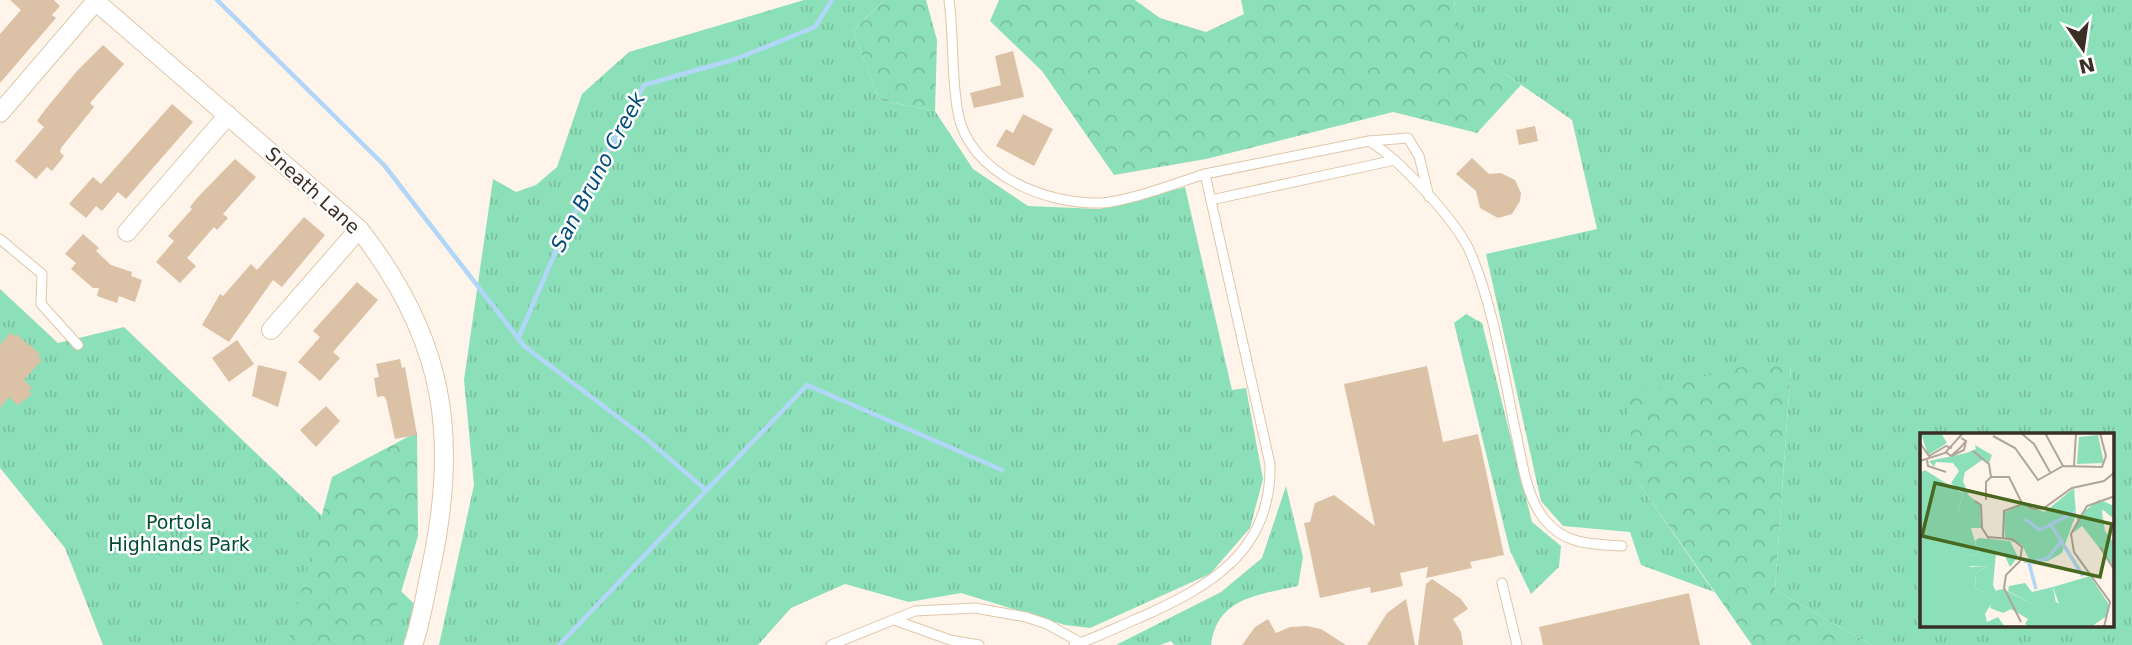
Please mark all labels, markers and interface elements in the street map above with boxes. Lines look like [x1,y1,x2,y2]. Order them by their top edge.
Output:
north arrow [2048,14,2118,84]
text: N [2077,53,2097,78]
water label: San Bruno Creek [546,88,650,256]
street label: Sneath Lane [261,142,365,238]
inset map [1920,433,2114,628]
park label: Portola Highlands Park [108,511,250,555]

